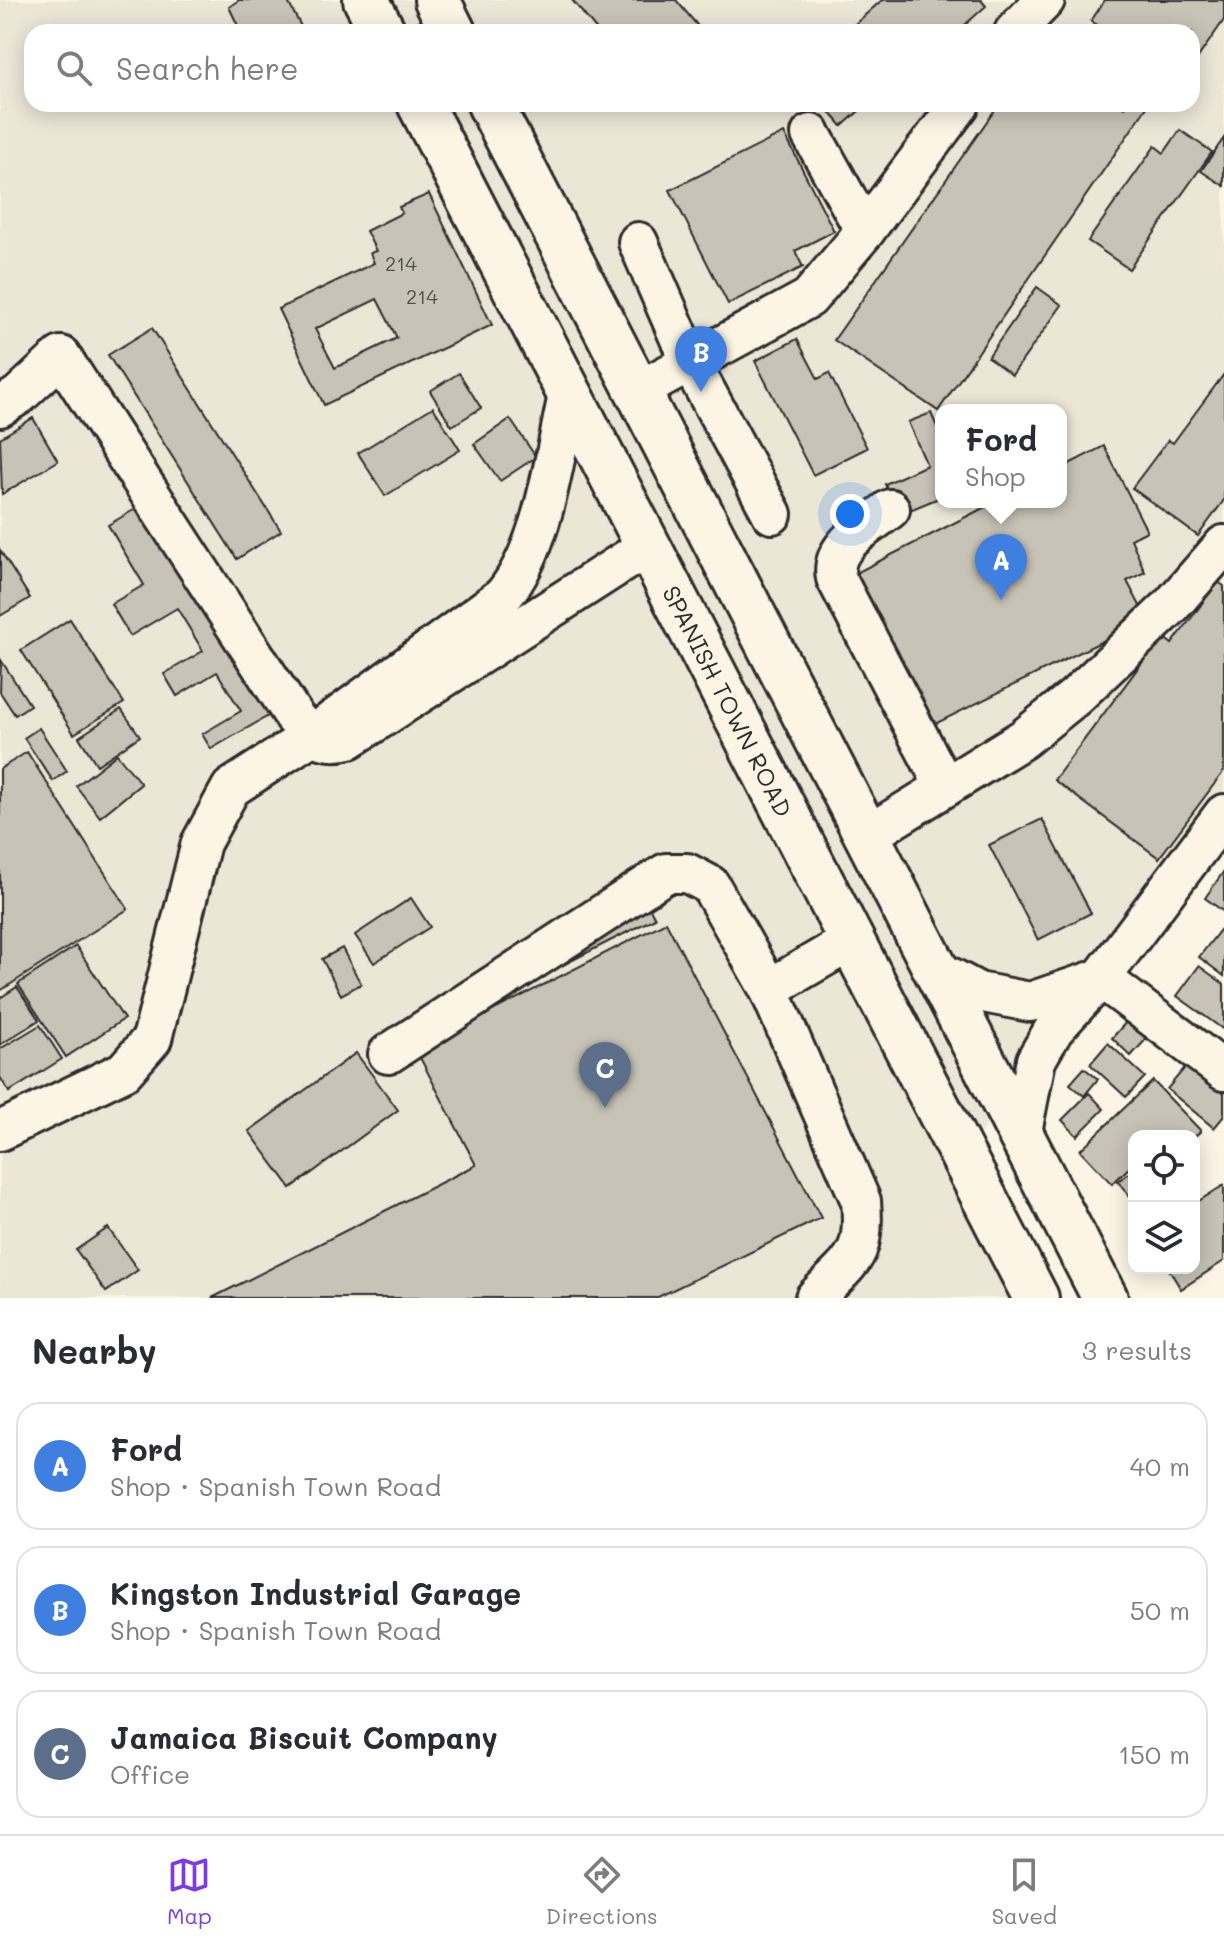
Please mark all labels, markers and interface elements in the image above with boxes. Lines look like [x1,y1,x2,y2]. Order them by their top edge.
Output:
search box [24,24,1200,112]
icon: search [52,46,96,90]
text: Search here [116,48,299,88]
house number: 214 [385,250,417,276]
house number: 214 [406,283,438,309]
pin: B [675,326,727,392]
popup [935,404,1067,508]
text: Ford [965,419,1037,459]
text: Shop [965,459,1026,493]
your location [830,494,870,534]
pin: A [975,534,1027,600]
street label: SPANISH TOWN ROAD [656,580,800,822]
pin: C [579,1042,631,1108]
map controls [1128,1130,1200,1274]
button: locate [1128,1130,1200,1202]
button: layers [1128,1202,1200,1274]
text: Nearby [32,1328,157,1373]
text: 3 results [1082,1333,1192,1367]
text: Ford [110,1429,182,1469]
text: A [51,1449,69,1483]
text: 40 m [1130,1449,1190,1483]
text: Shop · Spanish Town Road [110,1469,441,1503]
text: Kingston Industrial Garage [110,1573,521,1613]
text: B [51,1593,69,1627]
text: 50 m [1130,1593,1190,1627]
text: Shop · Spanish Town Road [110,1613,441,1647]
text: Jamaica Biscuit Company [110,1717,498,1757]
text: C [50,1737,70,1771]
text: 150 m [1118,1737,1190,1771]
text: Office [110,1757,190,1791]
tab: Map [167,1853,212,1930]
tab: Directions [546,1853,658,1930]
tab: Saved [992,1853,1057,1930]

